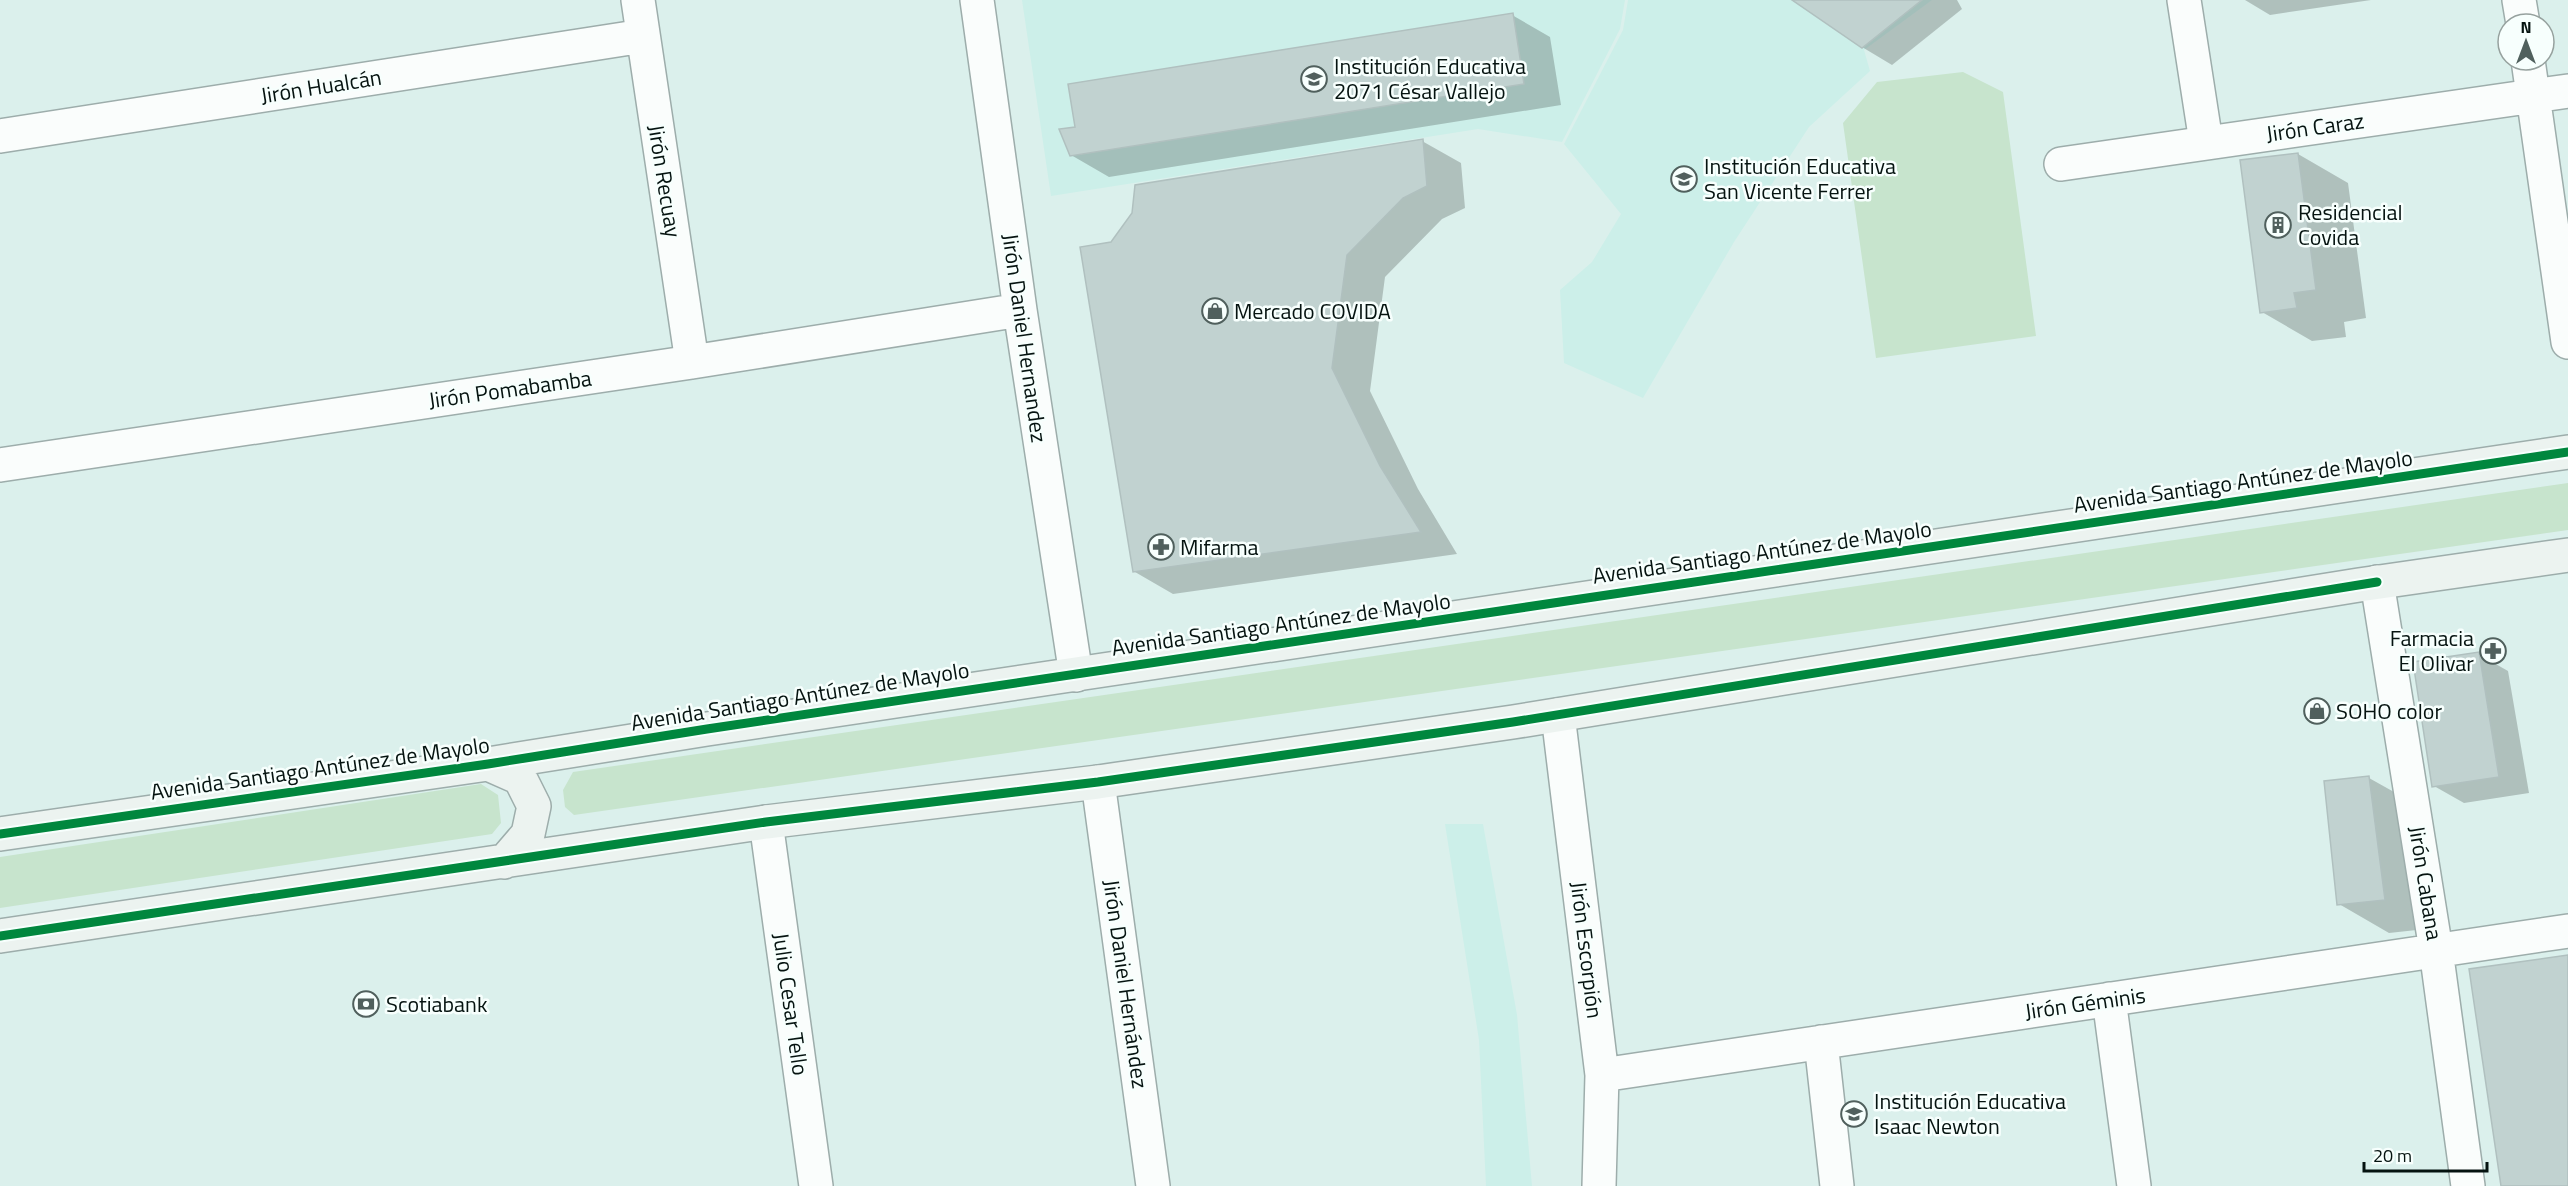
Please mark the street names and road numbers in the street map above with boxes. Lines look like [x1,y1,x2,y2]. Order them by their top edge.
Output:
street label: Jirón Hualcán [258,60,384,112]
street label: Jirón Caraz [2264,103,2366,151]
street label: Jirón Recuay [639,122,691,240]
street label: Jirón Daniel Hernandez [994,231,1056,445]
street label: Jirón Pomabamba [426,361,594,417]
street label: Avenida Santiago Antúnez de Mayolo [2071,440,2415,522]
street label: Avenida Santiago Antúnez de Mayolo [1590,511,1934,593]
street label: Avenida Santiago Antúnez de Mayolo [1109,583,1453,665]
street label: Avenida Santiago Antúnez de Mayolo [628,652,972,740]
street label: Avenida Santiago Antúnez de Mayolo [148,727,492,809]
street label: Jirón Cabana [2400,823,2452,943]
street label: Jirón Daniel Hernández [1095,877,1157,1091]
street label: Jirón Escorpión [1562,880,1612,1020]
street label: Julio Cesar Tello [764,931,818,1077]
street label: Jirón Géminis [2022,978,2148,1028]

